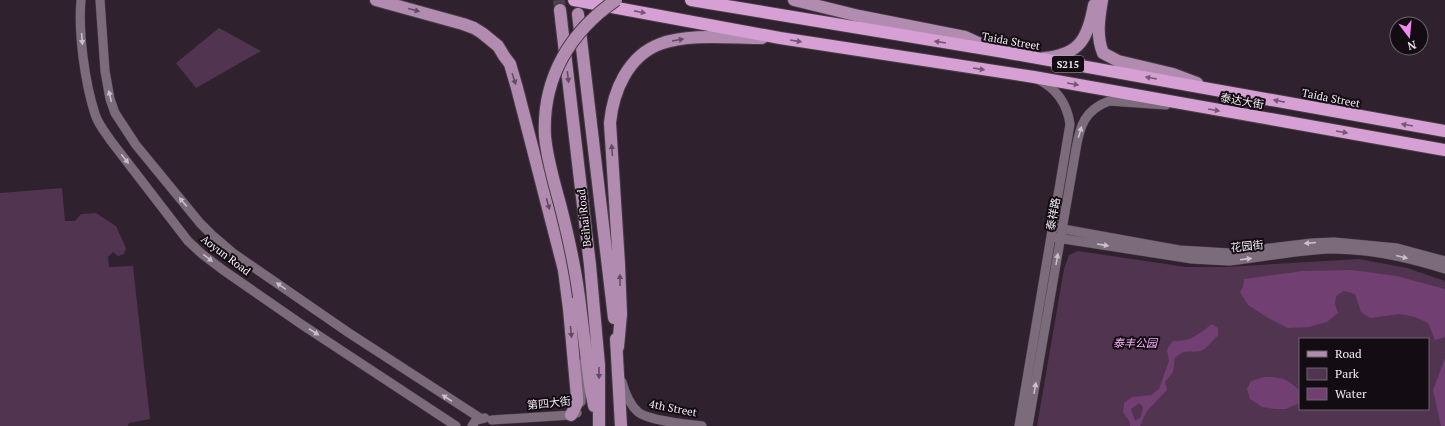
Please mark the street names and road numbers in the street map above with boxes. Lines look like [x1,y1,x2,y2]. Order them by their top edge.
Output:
street label: Taida Street [981,29,1041,53]
road number: S215 [1052,56,1084,72]
street label: Taida Street [1301,85,1361,111]
street label: 泰达大街 [1219,90,1265,112]
street label: Beihai Road [574,188,594,248]
street label: 泰祥路 [1043,197,1063,231]
street label: Aoyun Road [198,232,254,278]
street label: 花园街 [1230,237,1264,255]
street label: 第四大街 [526,394,572,412]
street label: 4th Street [648,397,698,419]

